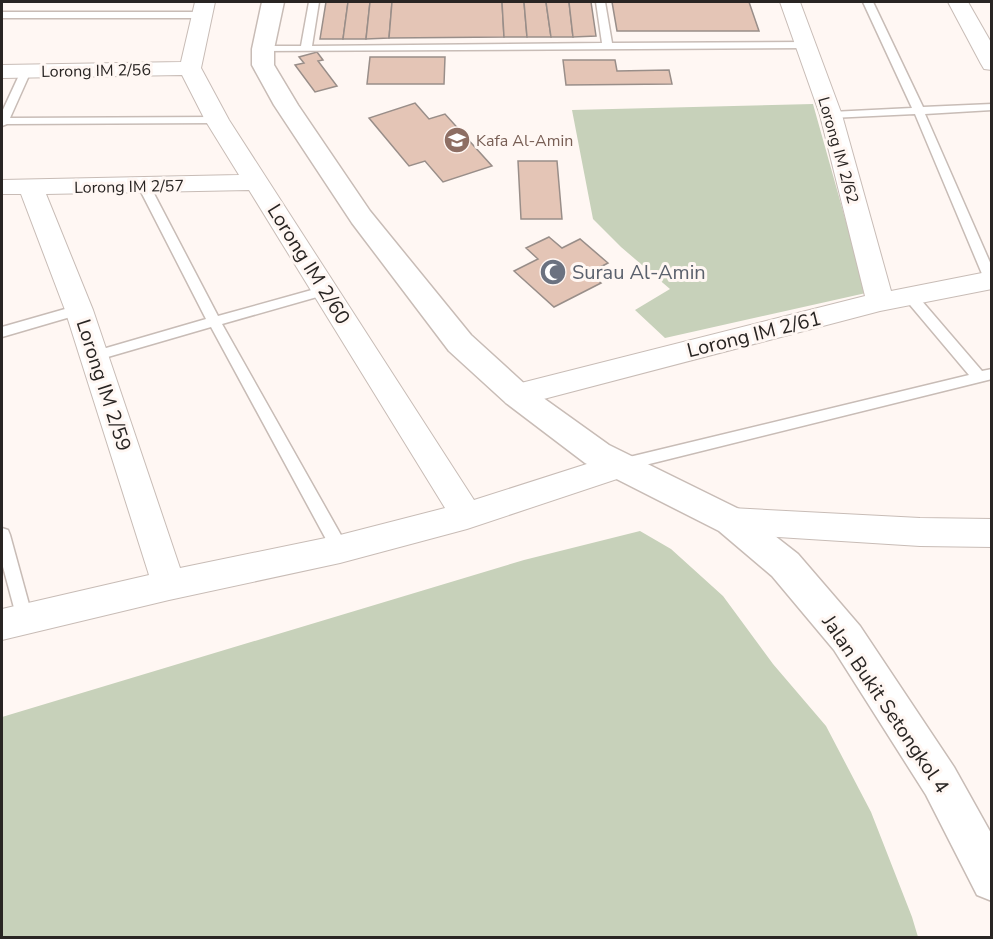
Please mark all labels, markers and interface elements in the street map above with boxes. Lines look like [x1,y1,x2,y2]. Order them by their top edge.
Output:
street label: Lorong IM 2/56 [41,59,151,83]
street label: Lorong IM 2/62 [812,94,864,206]
school or university icon: Kafa Al-Amin [442,125,472,155]
place label: Kafa Al-Amin [476,130,573,152]
street label: Lorong IM 2/57 [74,175,184,199]
street label: Lorong IM 2/60 [261,199,356,330]
mosque icon: Surau Al-Amin [538,257,568,287]
place label: Surau Al-Amin [572,259,706,286]
street label: Lorong IM 2/61 [684,305,824,364]
street label: Lorong IM 2/59 [69,316,138,455]
street label: Jalan Bukit Setongkol 4 [815,609,955,799]

